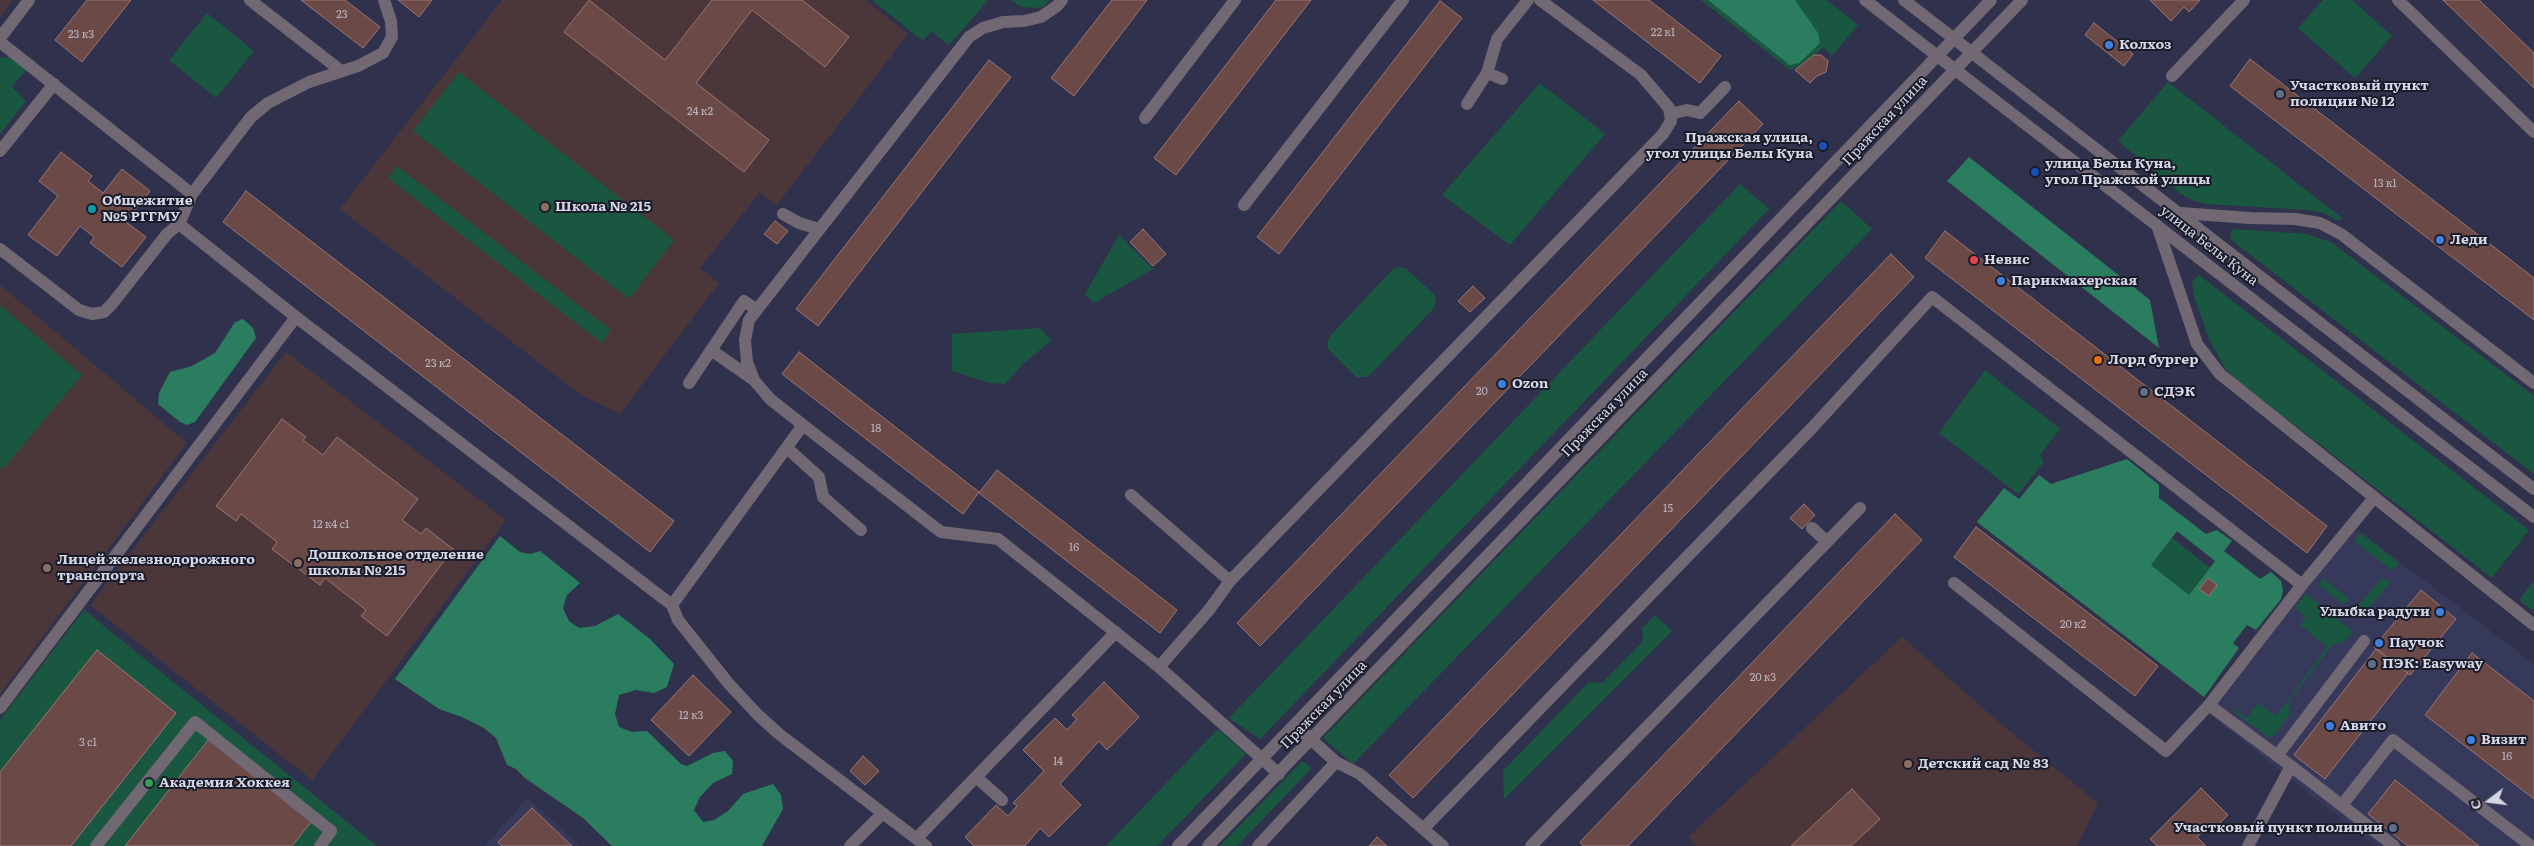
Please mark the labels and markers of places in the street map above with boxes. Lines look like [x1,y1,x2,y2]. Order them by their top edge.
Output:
place label: Колхоз [2119,37,2172,53]
marker: Колхоз [2103,39,2115,51]
place label: Участковый пункт полиции № 12 [2290,78,2429,110]
marker: Участковый пункт полиции № 12 [2274,88,2286,100]
place label: Пражская улица, угол улицы Белы Куна [1646,130,1813,162]
marker: Пражская улица, угол улицы Белы Куна [1817,140,1829,152]
place label: улица Белы Куна, угол Пражской улицы [2045,156,2210,188]
marker: улица Белы Куна, угол Пражской улицы [2029,166,2041,178]
place label: Общежитие №5 РГГМУ [102,193,193,226]
place label: Школа № 215 [555,199,651,215]
marker: Школа № 215 [539,201,551,213]
marker: Общежитие №5 РГГМУ [86,203,98,215]
place label: Леди [2450,232,2488,248]
marker: Леди [2434,234,2446,246]
place label: Невис [1984,252,2030,268]
marker: Невис [1968,254,1980,266]
place label: Парикмахерская [2011,273,2137,289]
marker: Парикмахерская [1995,275,2007,287]
place label: Лорд бургер [2108,352,2199,368]
marker: Лорд бургер [2092,354,2104,366]
place label: Ozon [1512,376,1549,392]
marker: Ozon [1496,378,1508,390]
place label: СДЭК [2154,384,2195,400]
marker: СДЭК [2138,386,2150,398]
place label: Дошкольное отделение школы № 215 [308,547,484,580]
place label: Лицей железнодорожного транспорта [57,552,255,584]
marker: Дошкольное отделение школы № 215 [292,557,304,569]
marker: Лицей железнодорожного транспорта [41,562,53,574]
place label: Улыбка радуги [2320,604,2430,620]
marker: Улыбка радуги [2434,606,2446,618]
place label: Паучок [2389,635,2444,651]
marker: Паучок [2373,637,2385,649]
place label: ПЭК: Easyway [2382,656,2483,672]
marker: ПЭК: Easyway [2366,658,2378,670]
place label: Авито [2340,718,2386,734]
marker: Авито [2324,720,2336,732]
place label: Визит [2481,732,2527,748]
marker: Визит [2465,734,2477,746]
place label: Детский сад № 83 [1918,756,2049,772]
marker: Детский сад № 83 [1902,758,1914,770]
place label: Академия Хоккея [159,775,290,791]
marker: Академия Хоккея [143,777,155,789]
place label: Участковый пункт полиции [2174,820,2383,836]
marker: Участковый пункт полиции [2387,822,2399,834]

